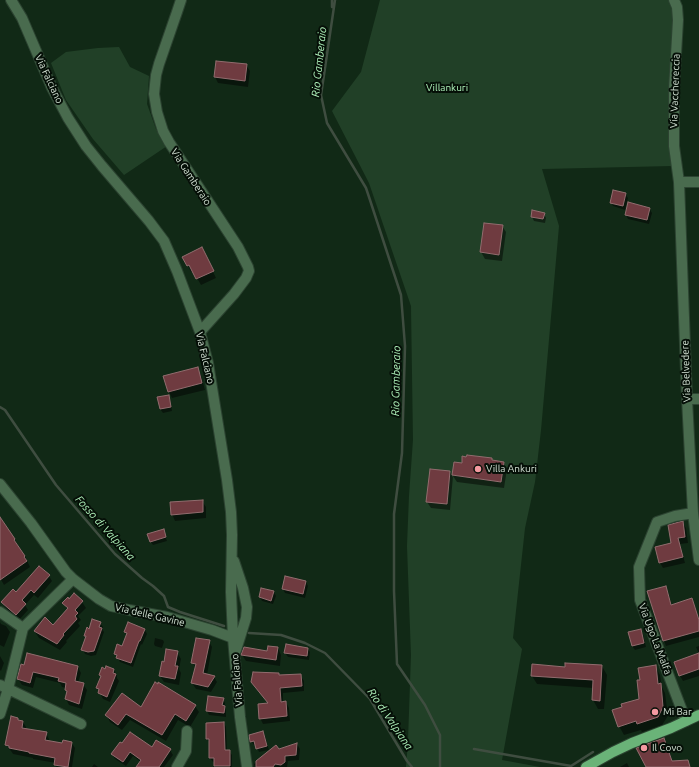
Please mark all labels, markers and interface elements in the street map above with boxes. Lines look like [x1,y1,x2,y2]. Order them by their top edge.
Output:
water label: Rio Gamberaio [309,26,329,98]
street label: Via Falciano [32,52,66,106]
street label: Via Vacchereccia [668,54,682,128]
park label: Villankuri [426,82,468,94]
street label: Via Gamberaio [168,146,214,208]
street label: Via Falciano [193,331,217,385]
street label: Via Belvedere [679,340,693,402]
water label: Rio Gamberaio [389,346,403,416]
place label: Villa Ankuri [486,463,537,475]
marker: Villa Ankuri [473,464,483,474]
water label: Fosso di Valpiana [72,493,138,563]
street label: Via delle Gavine [114,601,186,629]
street label: Via Ugo La Malfa [636,602,674,676]
street label: Via Falciano [229,653,245,707]
water label: Rio di Valpiana [365,686,415,752]
place label: Mi Bar [663,706,692,718]
marker: Mi Bar [650,707,660,717]
place label: Il Covo [652,742,682,754]
marker: Il Covo [639,743,649,753]

